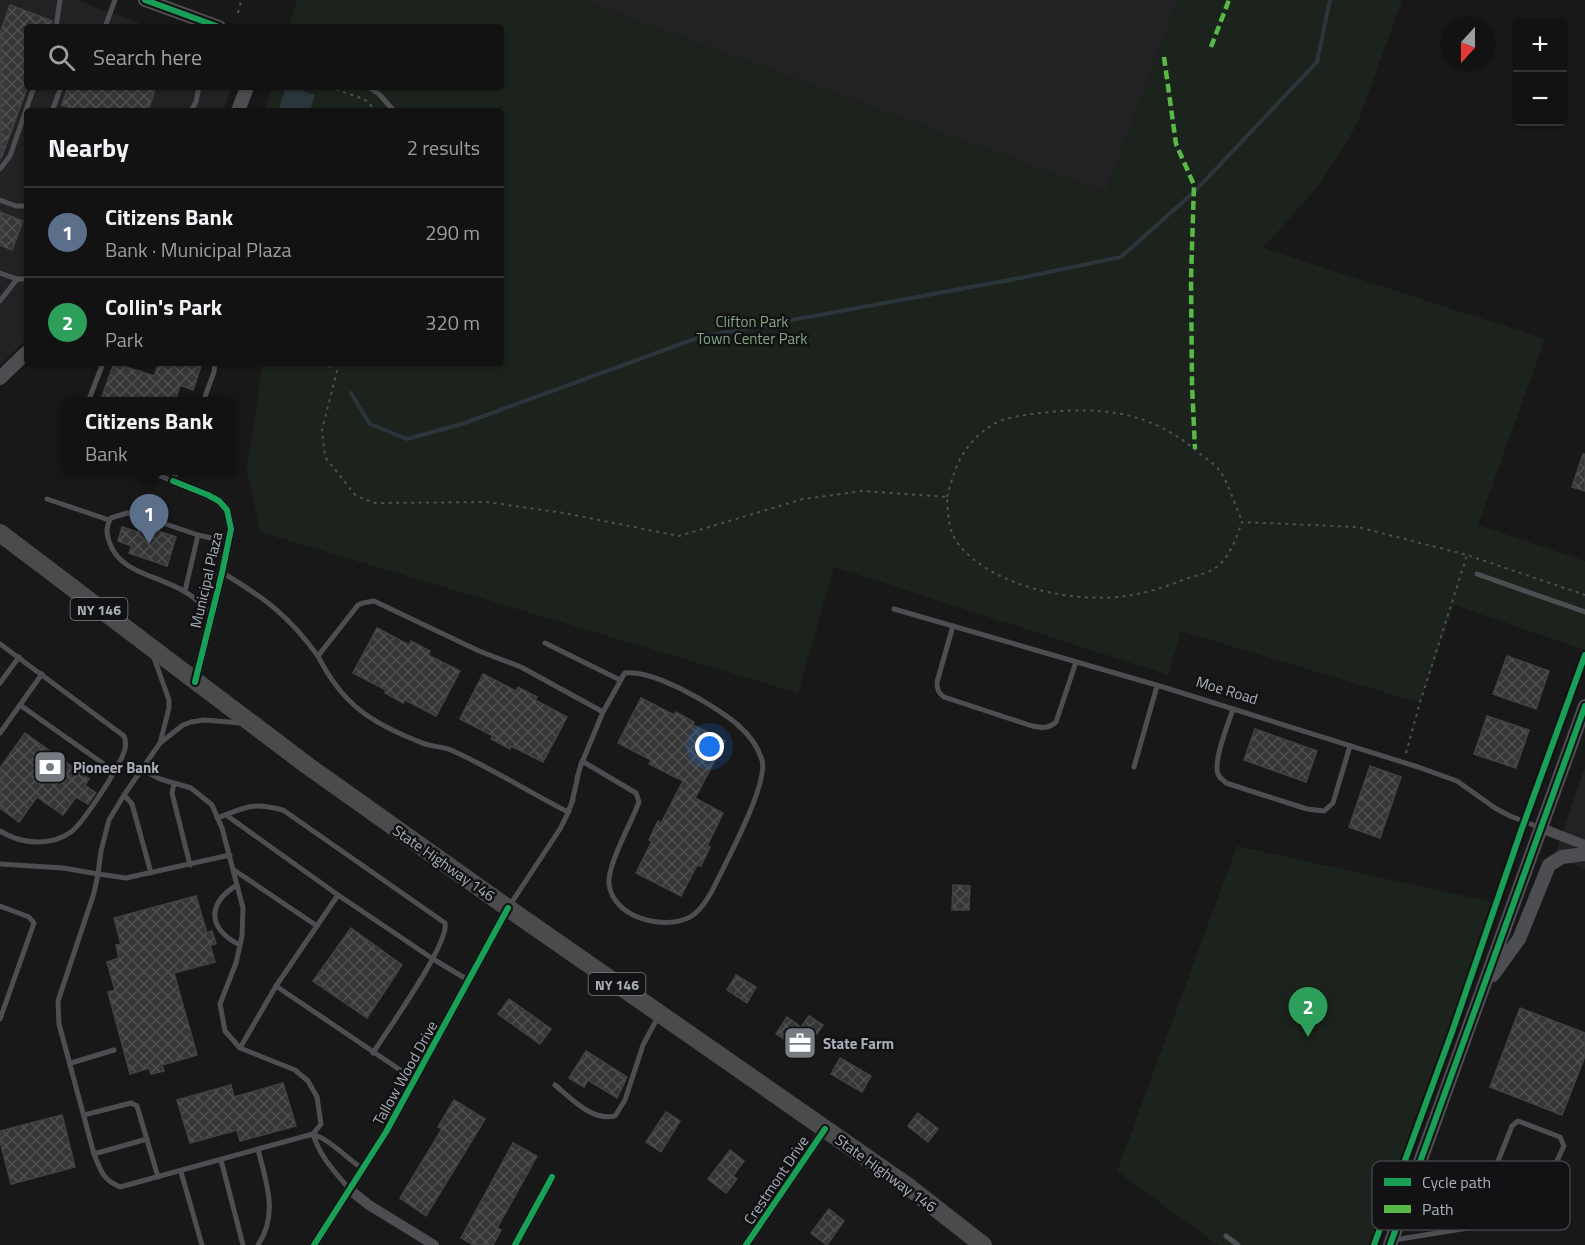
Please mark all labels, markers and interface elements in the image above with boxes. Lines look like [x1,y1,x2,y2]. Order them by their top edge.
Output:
north arrow [1441,18,1495,72]
map controls [1513,18,1567,126]
button: + [1513,18,1567,72]
search box [24,24,504,90]
text: Search here [93,40,202,74]
icon: search [45,41,78,74]
button: − [1513,72,1567,126]
text: Nearby [48,128,129,167]
text: 2 results [407,132,480,163]
text: Citizens Bank [105,200,233,234]
text: 1 [62,217,73,248]
text: 290 m [425,217,480,248]
text: Bank · Municipal Plaza [105,234,292,265]
text: Collin's Park [105,290,222,324]
text: 2 [62,307,73,338]
text: 320 m [425,307,480,338]
park label: Clifton Park Town Center Park [697,310,807,350]
text: Park [105,324,143,355]
popup [62,397,236,475]
text: Citizens Bank [85,404,213,438]
text: Bank [85,438,128,469]
pin: 1 [130,494,168,544]
street label: Municipal Plaza [184,529,228,630]
road number: NY 146 [70,598,128,620]
street label: Moe Road [1193,670,1261,710]
your location [695,732,724,761]
bank icon: Pioneer Bank [32,749,68,785]
place label: Pioneer Bank [73,756,159,779]
street label: State Highway 146 [388,819,500,907]
road number: NY 146 [588,973,646,995]
pin: 2 [1288,988,1328,1037]
street label: Tallow Wood Drive [367,1016,443,1130]
office icon: State Farm [782,1025,818,1061]
place label: State Farm [823,1032,894,1055]
street label: State Highway 146 [830,1128,942,1218]
street label: Crestmont Drive [738,1131,814,1229]
legend [1372,1161,1570,1230]
text: Cycle path [1422,1170,1491,1194]
text: Path [1422,1197,1454,1221]

